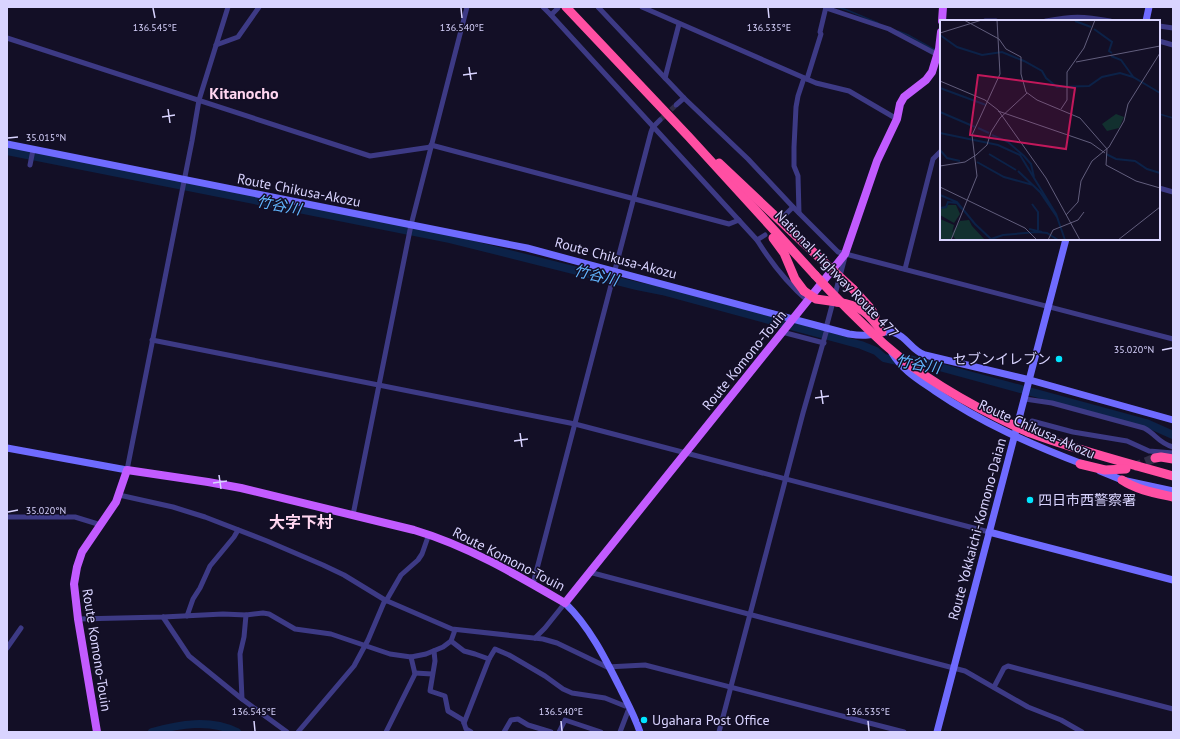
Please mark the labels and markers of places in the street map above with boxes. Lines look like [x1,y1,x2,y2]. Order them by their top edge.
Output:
place label: セブンイレブン [953,350,1051,368]
marker: セブンイレブン [1054,354,1064,364]
place label: 四日市西警察署 [1038,491,1136,509]
marker: 四日市西警察署 [1025,495,1035,505]
place label: Ugahara Post Office [652,711,770,729]
marker: Ugahara Post Office [639,715,649,725]

